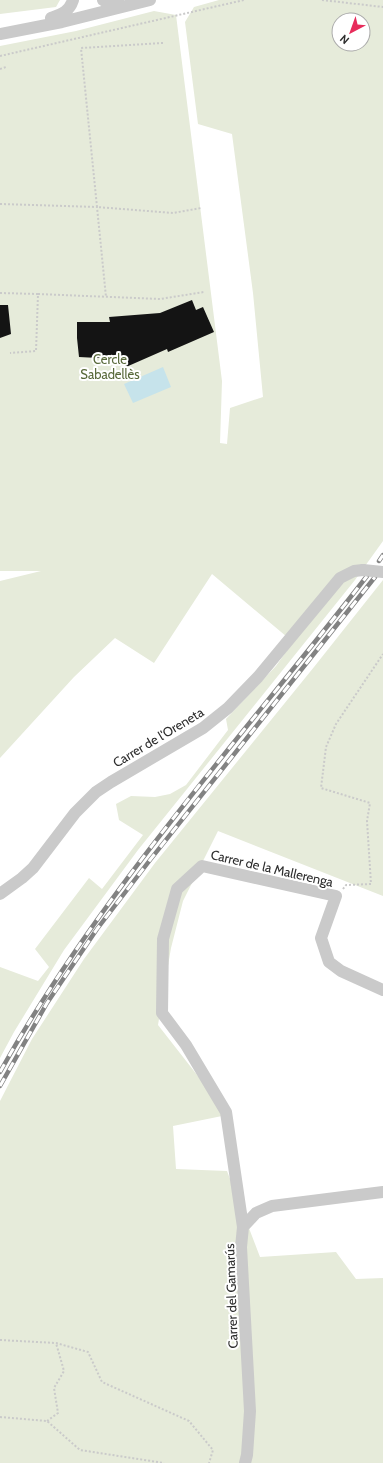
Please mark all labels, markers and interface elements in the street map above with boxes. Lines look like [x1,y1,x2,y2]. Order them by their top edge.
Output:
north arrow [331,12,371,52]
text: N [337,32,352,47]
park label: Cercle Sabadellès [80,351,140,382]
street label: Carrer de l'Oreneta [110,703,207,770]
street label: Carrer de la Mallerenga [209,846,335,890]
street label: Carrer del Gamarús [221,1243,241,1349]

